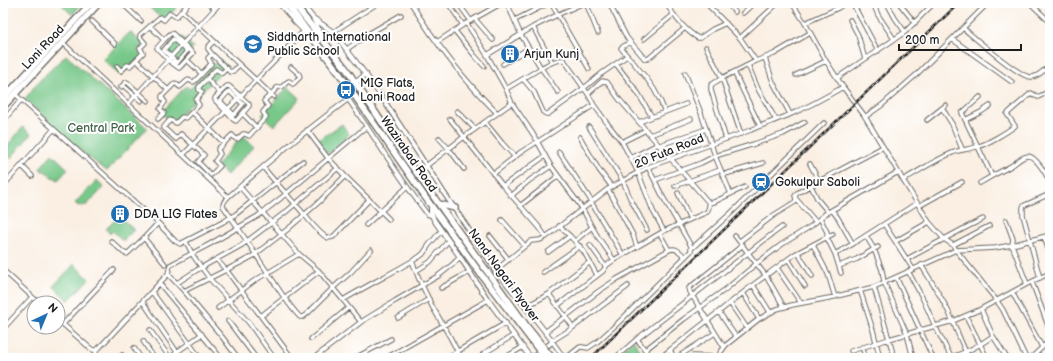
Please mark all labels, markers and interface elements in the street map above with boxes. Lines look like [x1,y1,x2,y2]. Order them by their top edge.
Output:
street label: Loni Road [19,22,68,73]
scale bar [899,26,1021,52]
place label: Siddharth International Public School [267,30,391,59]
school or university icon: Siddharth International Public School [242,33,264,55]
text: 200 m [905,33,939,48]
building icon: Arjun Kunj [499,43,521,65]
place label: Arjun Kunj [524,47,579,62]
place label: MIG Flats, Loni Road [360,76,415,105]
bus stop icon: MIG Flats, Loni Road [335,79,357,101]
street label: Wazirabad Road [377,113,440,195]
park label: Central Park [68,121,135,136]
street label: 20 Futa Road [632,131,706,172]
station icon: Gokulpur Saboli [750,171,772,193]
place label: Gokulpur Saboli [775,175,860,190]
building icon: DDA LIG Flates [109,203,131,225]
place label: DDA LIG Flates [134,207,218,222]
street label: Nand Nagari Flyover [465,226,543,325]
north arrow [26,295,66,335]
text: N [45,301,60,316]

